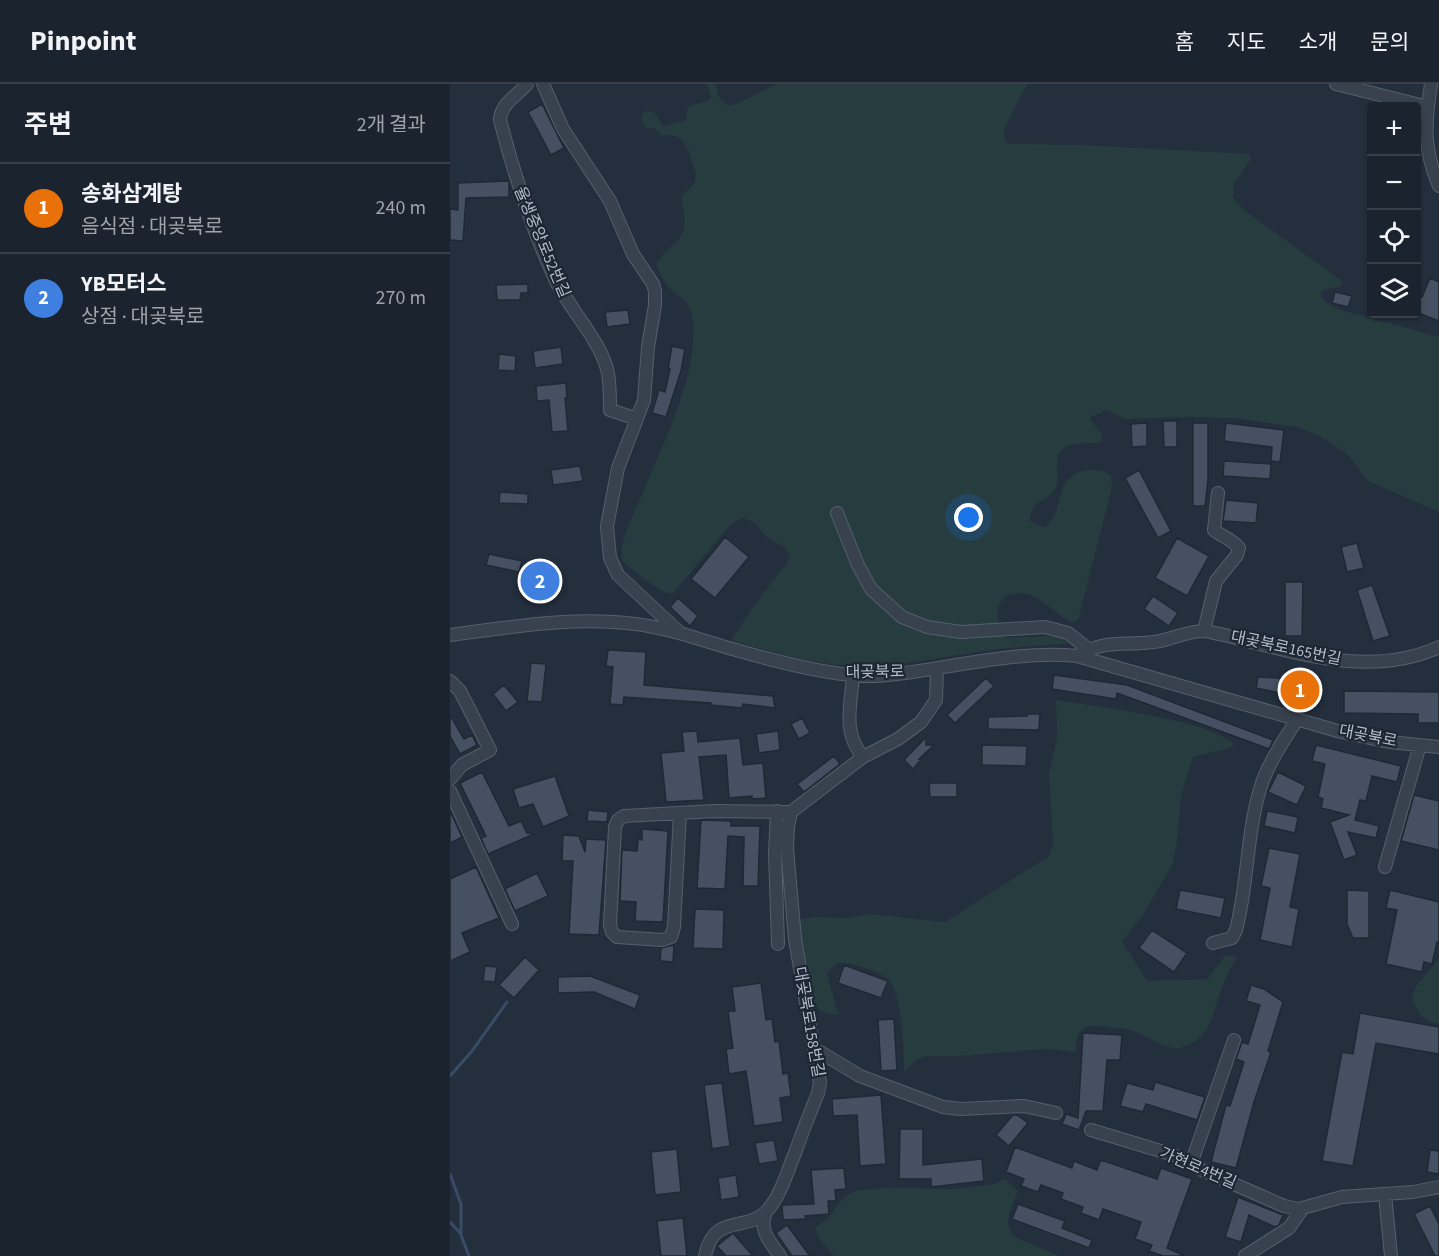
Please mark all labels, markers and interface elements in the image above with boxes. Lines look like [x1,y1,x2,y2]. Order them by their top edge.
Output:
text: Pinpoint [30,21,137,61]
text: 홈 [1175,27,1194,57]
text: 지도 [1227,27,1266,57]
text: 소개 [1299,27,1337,57]
text: 문의 [1370,27,1409,57]
map controls [1367,102,1421,318]
button: + [1367,102,1421,156]
text: 주변 [24,106,72,143]
text: 2개 결과 [357,111,426,139]
button: − [1367,156,1421,210]
text: 송화삼계탕 [81,178,182,210]
street label: 율생중앙로52번길 [509,183,575,301]
text: 1 [38,194,49,222]
text: 240 m [376,194,426,222]
button: locate [1367,210,1421,264]
text: 음식점 · 대곶북로 [81,213,223,241]
button: layers [1367,264,1421,318]
text: YB모터스 [81,268,167,300]
text: 2 [38,284,49,312]
text: 270 m [376,284,426,312]
text: 상점 · 대곶북로 [81,303,204,331]
your location [954,503,983,532]
pin: 2 [520,558,560,604]
street label: 대곶북로165번길 [1229,626,1343,670]
street label: 대곶북로 [845,660,905,684]
pin: 1 [1280,668,1320,712]
street label: 대곶북로 [1337,720,1399,752]
street label: 대곶북로158번길 [788,965,830,1079]
street label: 가현로4번길 [1156,1142,1240,1194]

